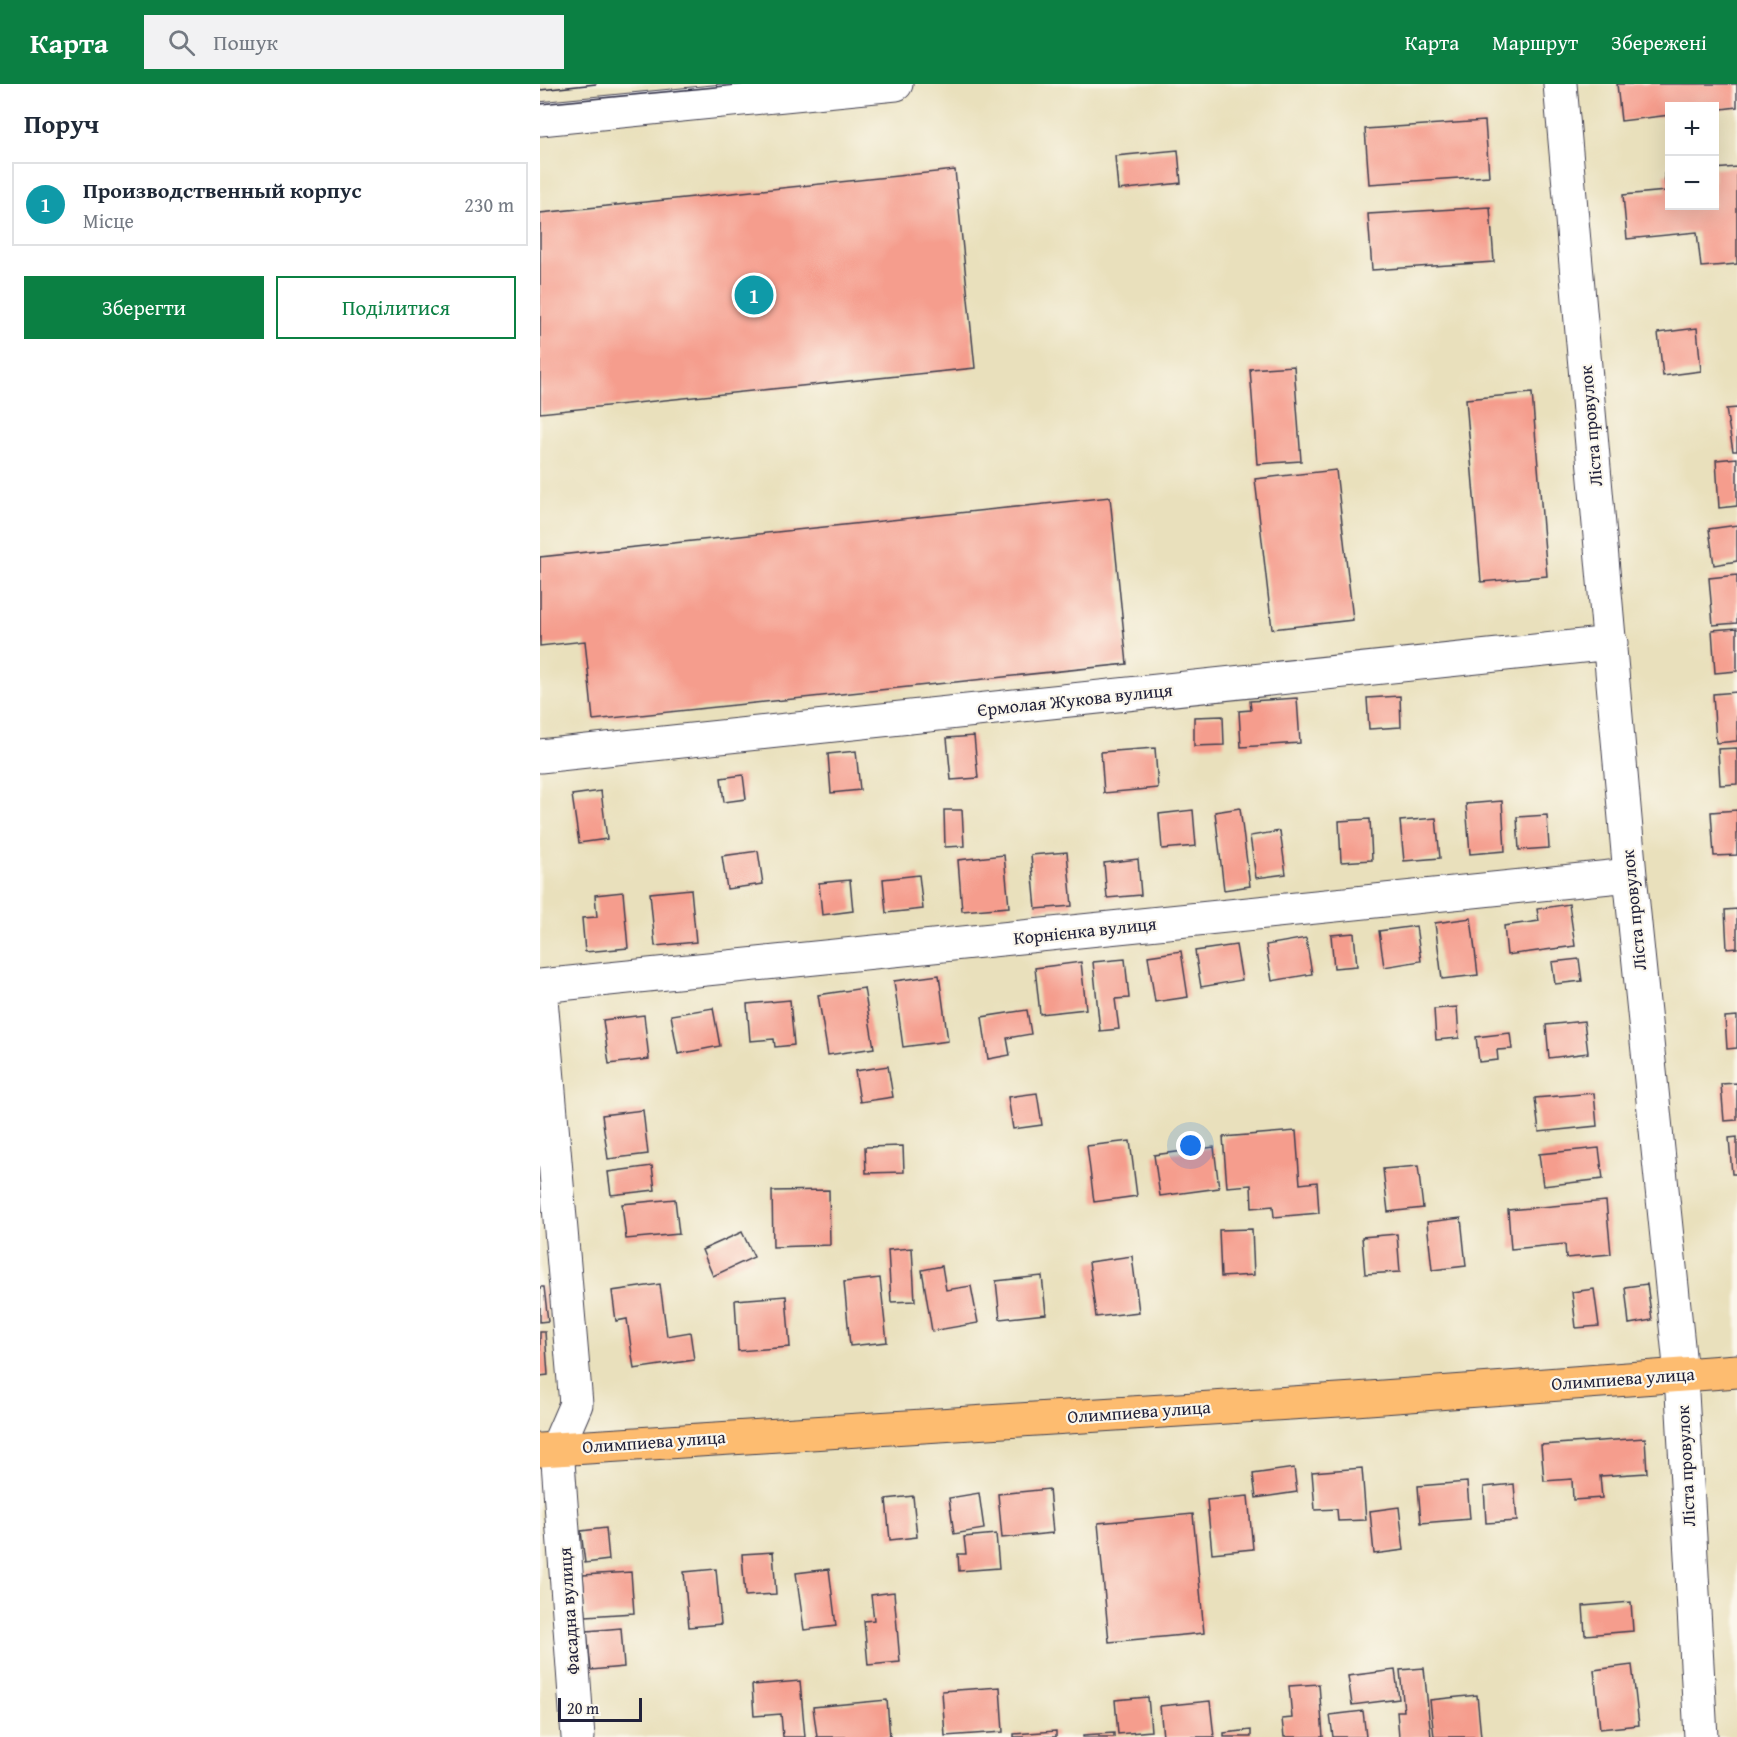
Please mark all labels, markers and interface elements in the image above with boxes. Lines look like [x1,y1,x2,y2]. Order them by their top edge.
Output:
search box [144,15,564,69]
text: Карта [30,22,108,63]
icon: search [165,26,198,59]
text: Пошук [213,26,278,58]
text: Карта [1405,27,1459,58]
text: Маршрут [1492,27,1578,58]
text: Збережені [1611,27,1707,58]
map controls [1665,102,1719,210]
button: + [1665,102,1719,156]
text: Поруч [24,104,99,143]
button: − [1665,156,1719,210]
text: Производственный корпус [83,174,362,206]
text: 1 [40,190,51,219]
text: 230 m [464,190,514,219]
text: Місце [83,206,134,235]
pin: 1 [734,272,774,318]
button: Зберегти [24,276,264,339]
button: Поділитися [276,276,516,339]
street label: Ліста провулок [1572,364,1609,488]
street label: Єрмолая Жукова вулиця [976,676,1174,723]
street label: Ліста провулок [1614,848,1653,972]
street label: Корнієнка вулиця [1012,910,1158,951]
your location [1176,1131,1205,1160]
street label: Олимпиева улица [1550,1360,1696,1397]
street label: Олимпиева улица [1066,1393,1212,1430]
street label: Ліста провулок [1669,1404,1702,1527]
street label: Олимпиева улица [581,1423,727,1460]
street label: Фасадна вулиця [551,1546,586,1676]
scale bar [558,1695,642,1722]
text: 20 m [567,1696,599,1720]

